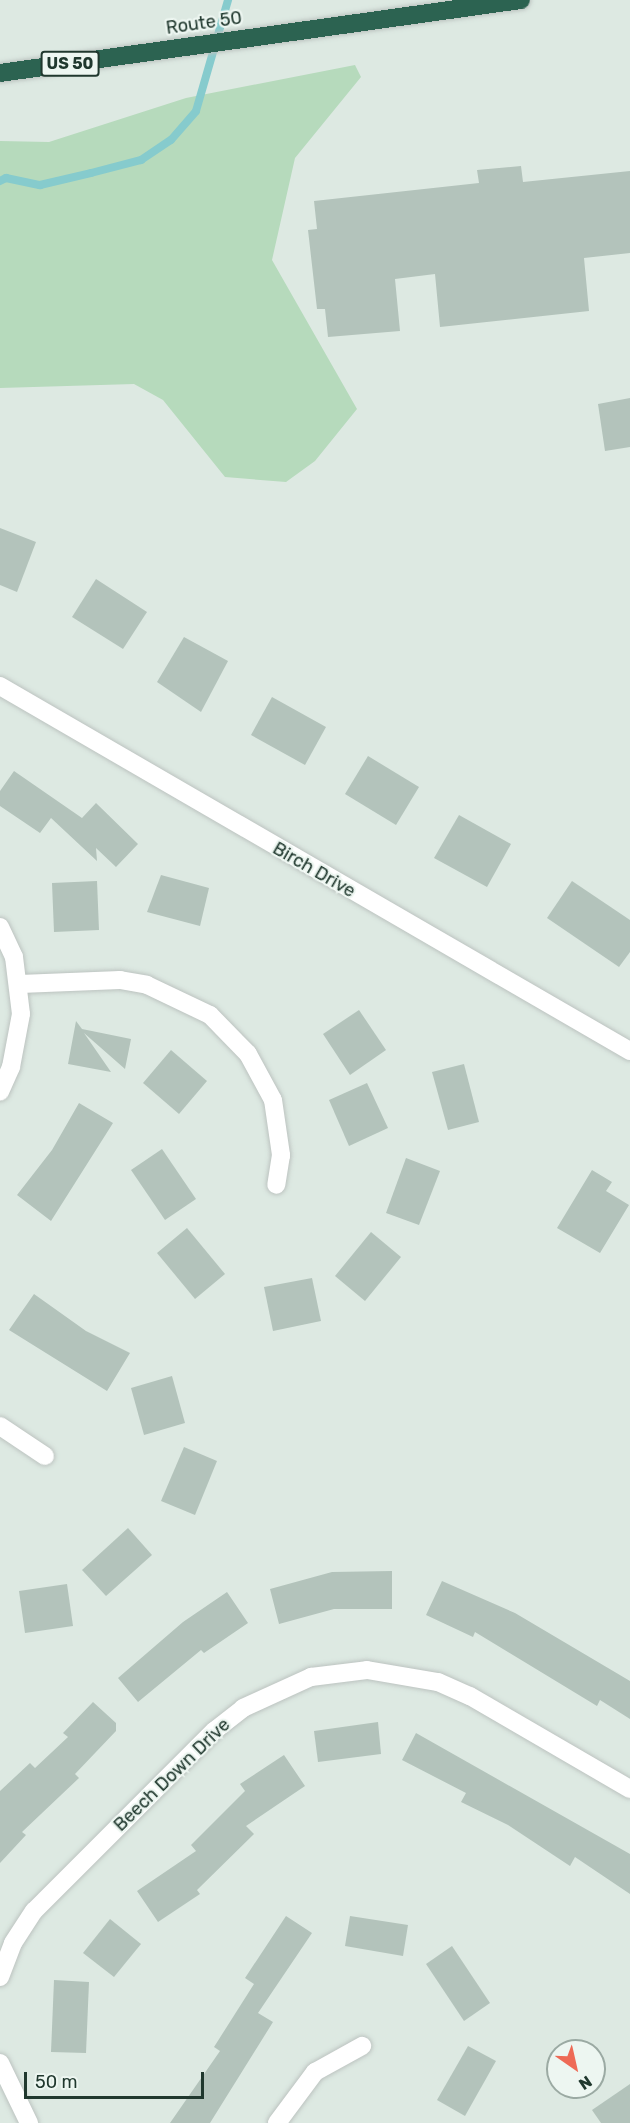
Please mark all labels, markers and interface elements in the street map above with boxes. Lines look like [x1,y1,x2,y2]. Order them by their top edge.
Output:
street label: Route 50 [165,7,243,39]
road number: US 50 [40,51,100,77]
street label: Birch Drive [269,838,359,902]
street label: Beech Down Drive [109,1714,235,1836]
north arrow [546,2039,606,2099]
scale bar [27,2060,207,2098]
text: 50 m [35,2071,78,2093]
text: N [575,2072,595,2094]

